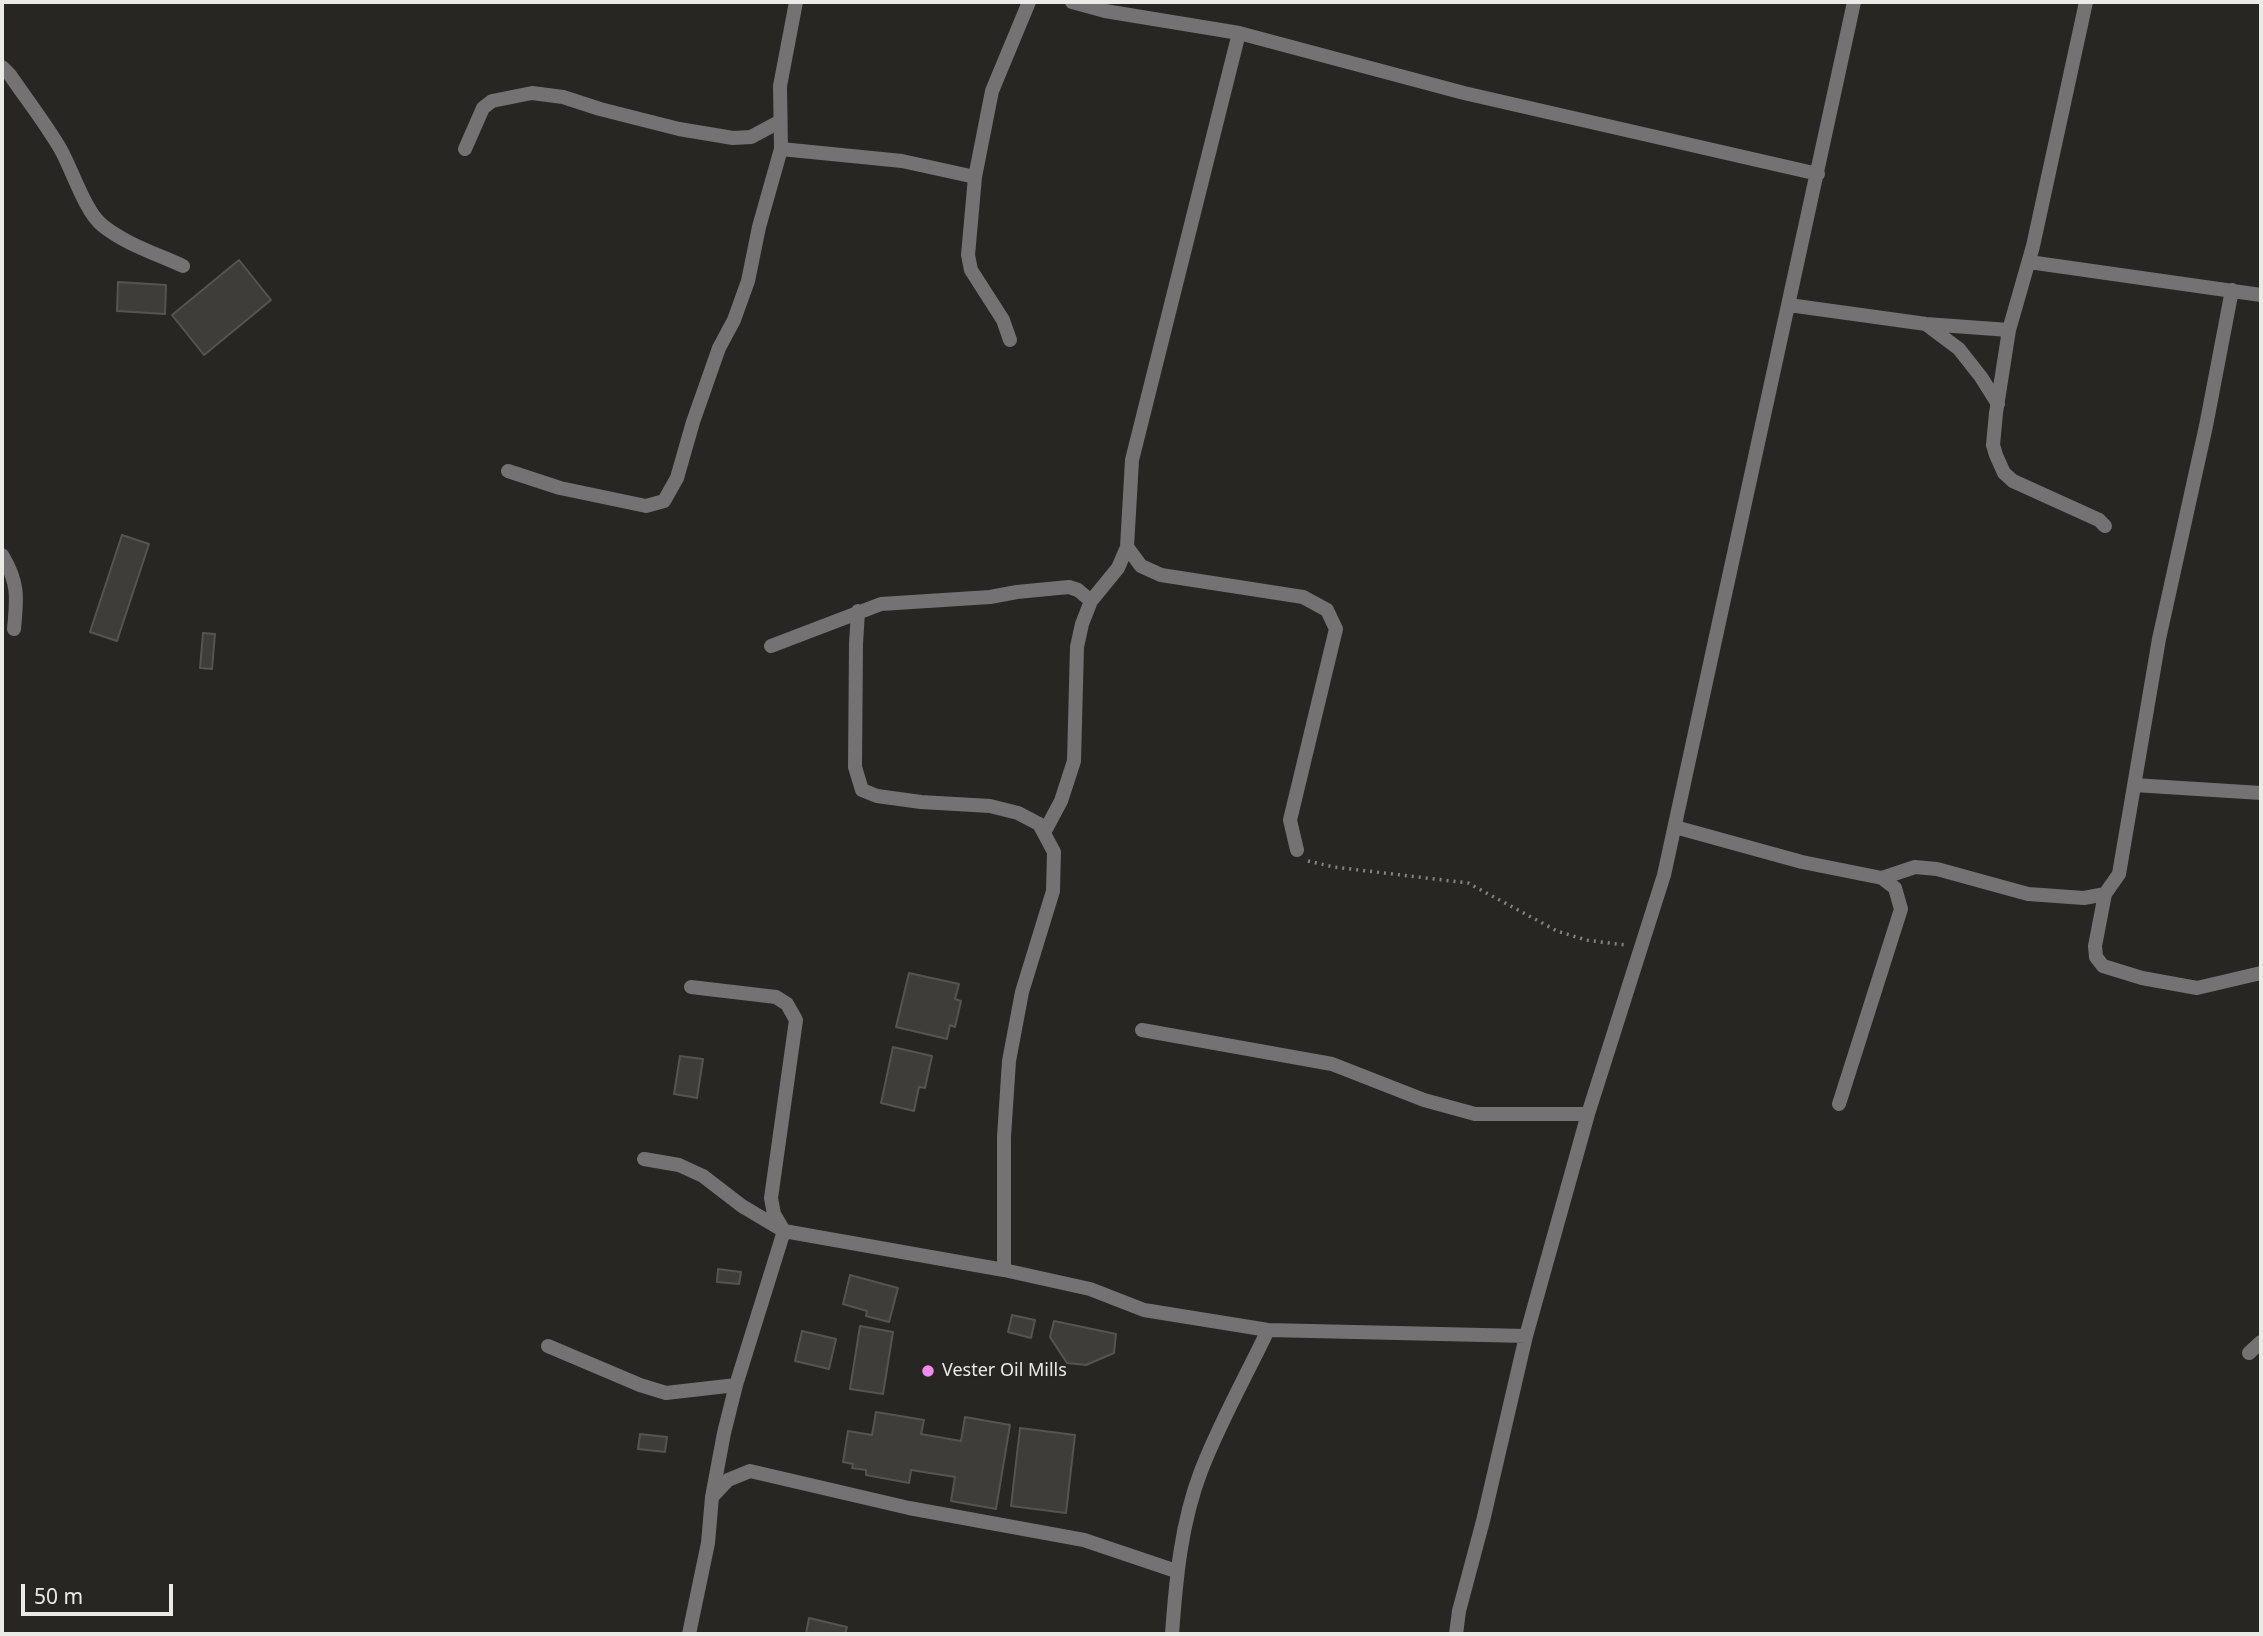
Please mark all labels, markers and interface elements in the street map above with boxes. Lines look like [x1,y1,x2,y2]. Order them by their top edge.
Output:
place label: Vester Oil Mills [942,1360,1067,1382]
marker: Vester Oil Mills [920,1363,936,1379]
scale bar [24,1570,177,1614]
text: 50 m [34,1582,83,1610]

